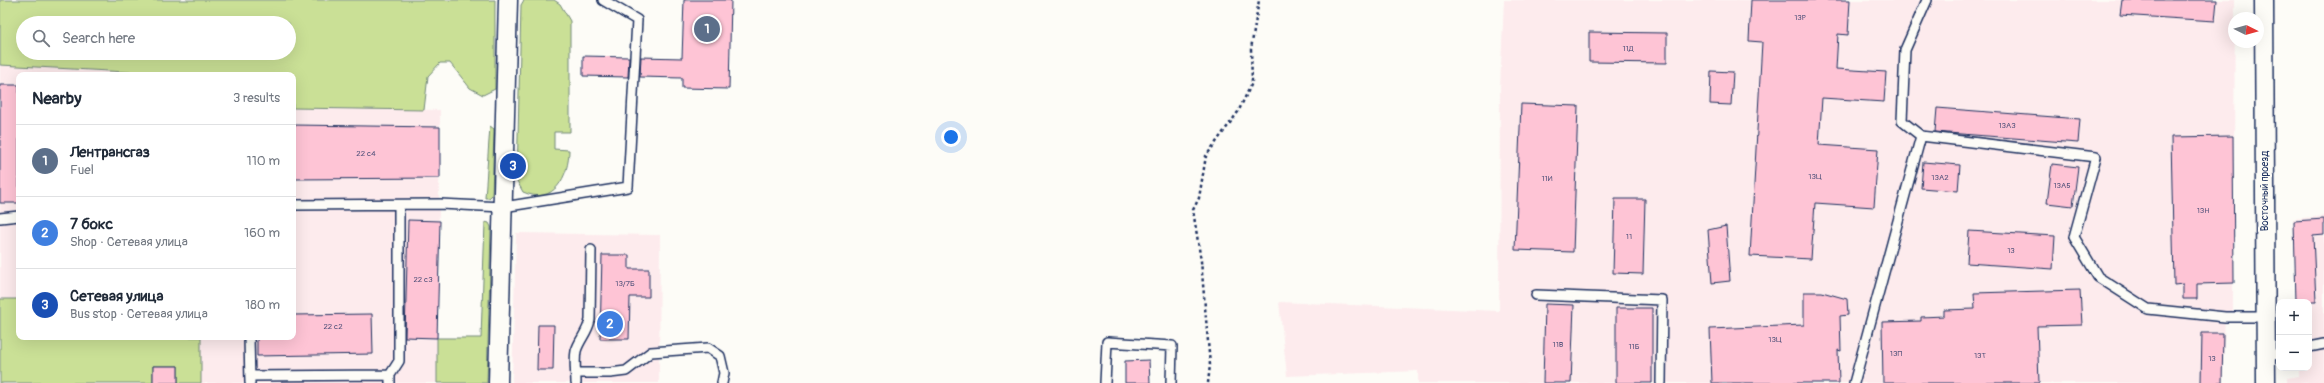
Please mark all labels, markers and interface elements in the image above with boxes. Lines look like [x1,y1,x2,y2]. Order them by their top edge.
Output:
north arrow [2228,12,2264,48]
house number: 13Р [1794,13,1806,22]
pin: 1 [694,14,720,44]
search box [16,16,296,60]
icon: search [30,27,52,49]
text: Search here [62,29,135,48]
house number: 11Д [1622,44,1634,53]
text: Nearby [32,88,81,109]
text: 3 results [233,90,280,106]
house number: 13А3 [1998,121,2016,130]
your location [941,127,961,147]
text: Лентрансгаз [70,143,150,162]
house number: 22 с4 [356,149,376,158]
pin: 3 [500,151,526,181]
street label: Восточный проезд [2259,151,2271,231]
text: 1 [42,153,48,169]
text: 110 m [247,153,280,169]
text: Fuel [70,162,94,178]
house number: 13Ц [1808,172,1822,181]
house number: 13А2 [1931,173,1949,182]
house number: 11И [1541,174,1553,183]
house number: 13А5 [2053,181,2071,190]
house number: 13Н [2197,206,2209,215]
text: 7 бокс [70,215,113,234]
text: 2 [41,225,49,241]
text: 160 m [244,225,280,241]
house number: 11 [1626,232,1632,241]
text: Shop · Сетевая улица [70,234,188,250]
house number: 13 [2007,246,2015,255]
house number: 22 с3 [413,275,433,284]
house number: 13/7Б [615,279,635,288]
text: Сетевая улица [70,287,164,306]
text: 3 [41,297,49,313]
text: 180 m [245,297,280,313]
map controls [2276,299,2312,371]
button: + [2276,299,2312,335]
text: Bus stop · Сетевая улица [70,306,208,322]
pin: 2 [597,309,623,339]
house number: 22 с2 [323,322,343,331]
house number: 13Ц [1768,335,1782,344]
button: − [2276,335,2312,371]
house number: 11В [1553,340,1564,349]
house number: 11Б [1628,342,1640,351]
house number: 13П [1890,349,1902,358]
house number: 13Т [1974,351,1987,360]
house number: 13 [2208,354,2216,363]

